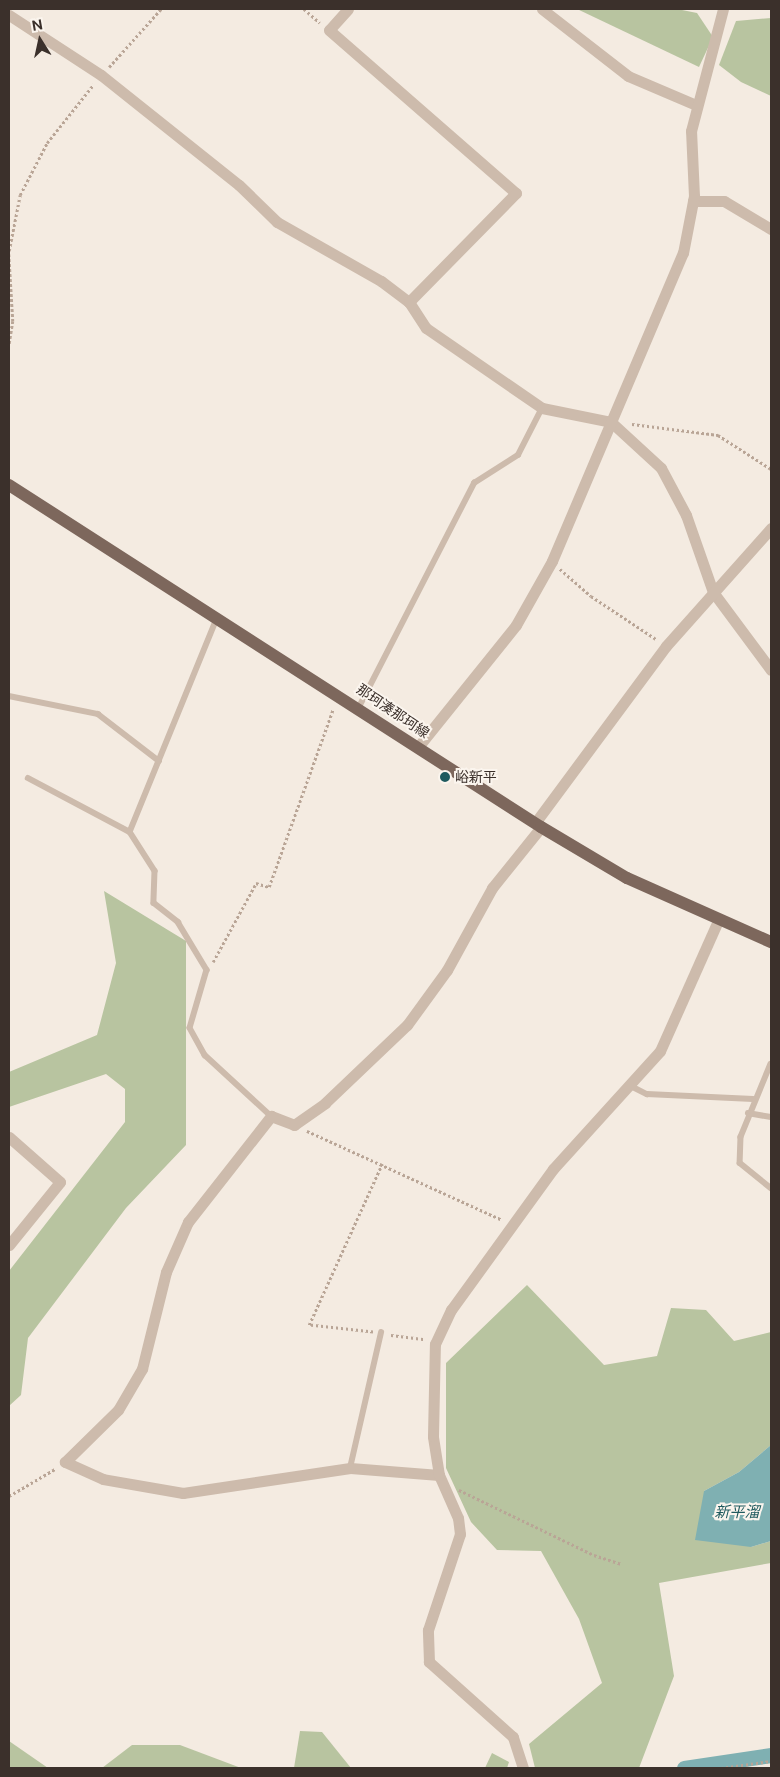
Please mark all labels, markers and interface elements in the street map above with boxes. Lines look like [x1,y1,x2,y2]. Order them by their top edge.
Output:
north arrow [15,15,65,65]
text: N [31,16,44,34]
street label: 那珂湊那珂線 [353,681,433,741]
place label: 峪新平 [455,769,497,785]
marker: 峪新平 [439,771,451,783]
water label: 新平溜 [715,1503,759,1521]

